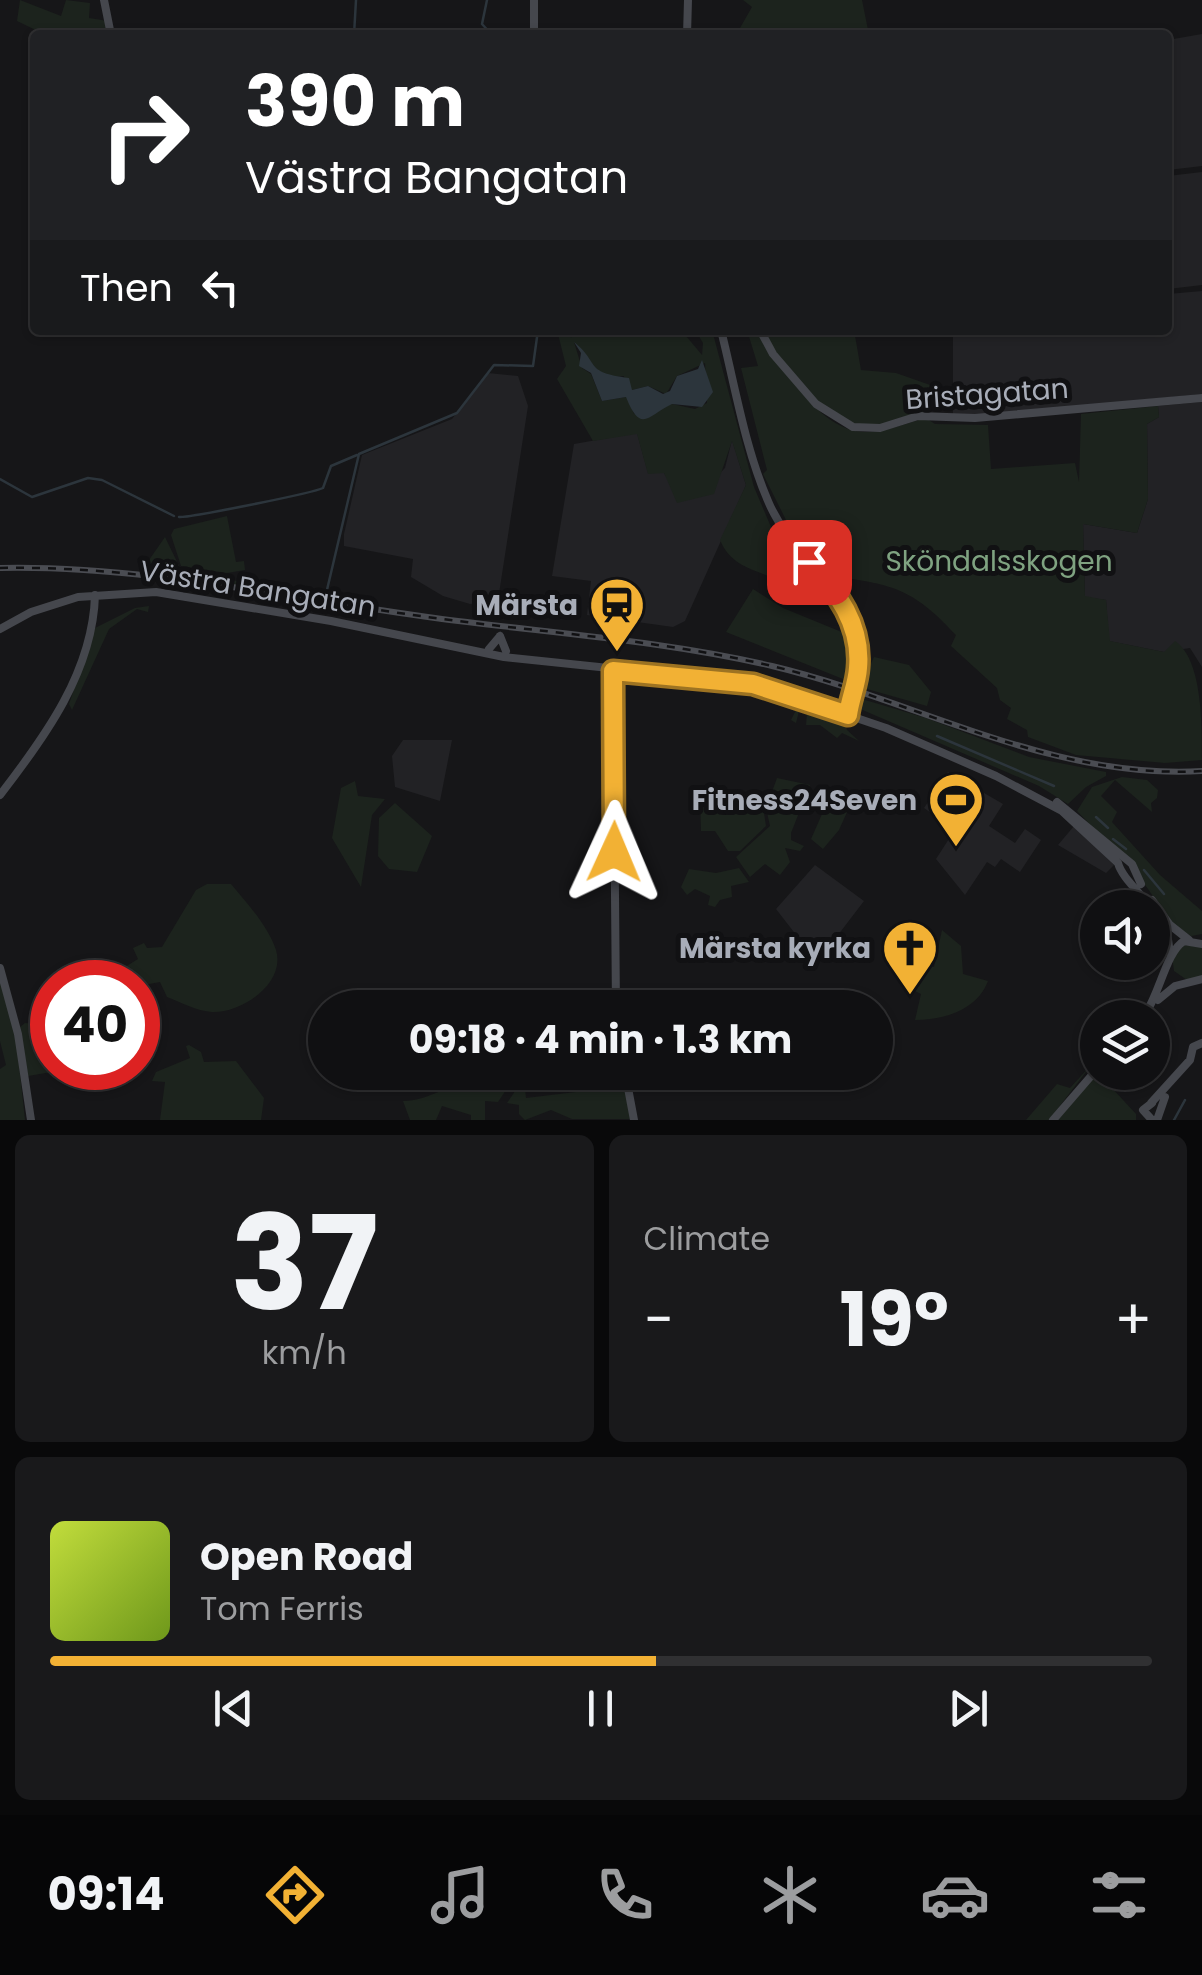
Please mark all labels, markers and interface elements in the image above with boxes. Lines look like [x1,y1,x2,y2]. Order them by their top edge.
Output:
text: 390 m [245,52,465,151]
icon: right [80,70,210,200]
text: Västra Bangatan [245,146,628,209]
icon: left [193,260,248,315]
text: Then [80,261,173,314]
street label: Bristagatan [904,369,1070,419]
pin [767,520,852,605]
icon: arrive [782,535,837,590]
park label: Sköndalsskogen [885,542,1113,581]
street label: Västra Bangatan [137,551,379,627]
station icon: Märsta [587,575,647,654]
place label: Märsta [475,586,578,625]
sports icon: Fitness24Seven [926,770,986,849]
place label: Fitness24Seven [692,781,917,820]
position arrow [562,800,666,904]
map controls [1080,890,1170,1090]
button: sound [1080,890,1170,980]
church icon: Märsta kyrka [880,918,940,997]
place label: Märsta kyrka [679,929,871,968]
speed limit sign: 40 [30,960,160,1090]
button: layers [1080,1000,1170,1090]
text: 09:18 · 4 min · 1.3 km [409,1013,792,1066]
text: 37 [230,1172,378,1355]
text: Climate [644,1216,770,1261]
text: 19° [840,1267,949,1372]
text: − [644,1281,674,1358]
text: + [1114,1281,1152,1358]
text: km/h [262,1330,347,1375]
text: Open Road [200,1530,413,1583]
text: Tom Ferris [200,1586,364,1631]
icon: previous [206,1681,261,1736]
icon: pause [573,1681,628,1736]
icon: next [941,1681,996,1736]
icon: directions [260,1860,330,1930]
icon: music [425,1860,495,1930]
icon: phone [590,1860,660,1930]
icon: climate [755,1860,825,1930]
icon: car [920,1860,990,1930]
icon: filters [1084,1860,1154,1930]
text: 09:14 [47,1863,165,1926]

